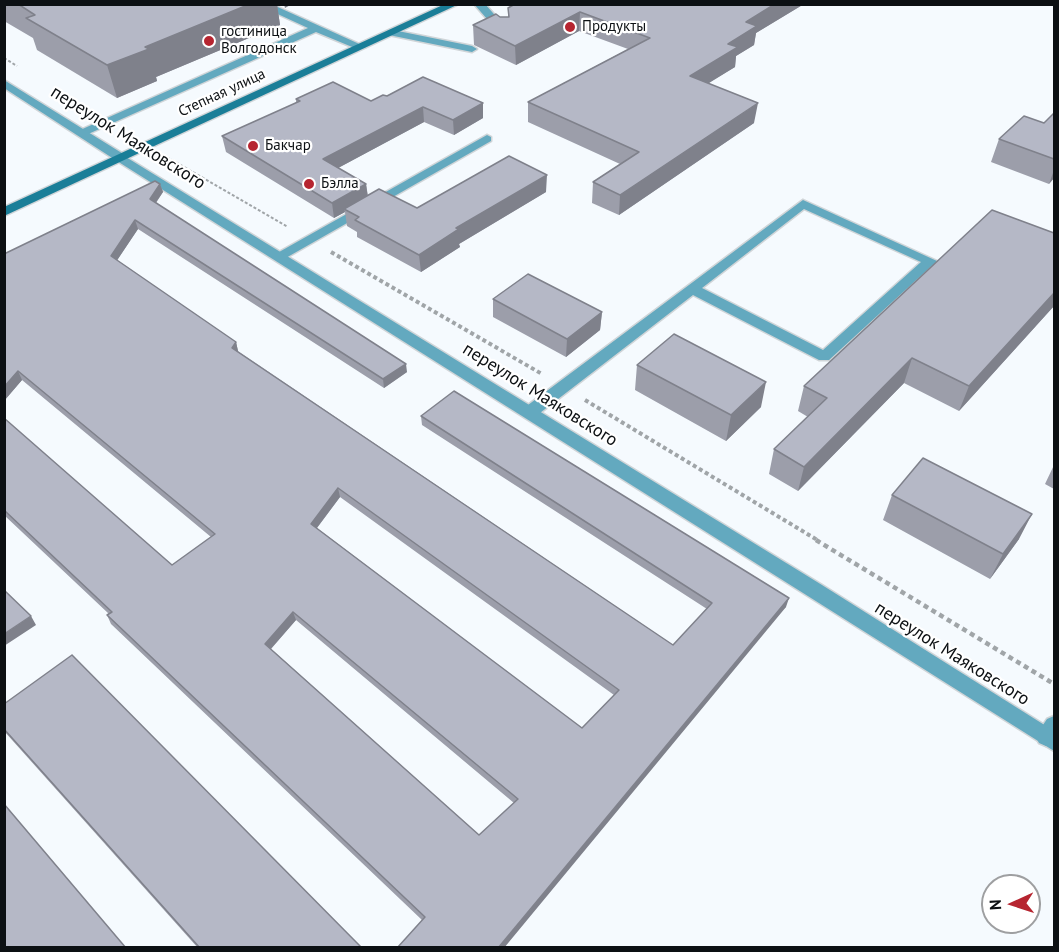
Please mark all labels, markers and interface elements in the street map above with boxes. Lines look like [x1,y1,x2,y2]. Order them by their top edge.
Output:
place label: Продукты [582,18,646,36]
marker: Продукты [563,20,577,34]
place label: гостиница Волгодонск [221,23,297,58]
marker: гостиница Волгодонск [202,34,216,48]
street label: Степная улица [176,65,268,121]
street label: переулок Маяковского [47,82,209,194]
place label: Бакчар [265,137,311,155]
marker: Бакчар [246,139,260,153]
place label: Бэлла [321,175,359,193]
marker: Бэлла [302,177,316,191]
street label: переулок Маяковского [459,339,621,451]
street label: переулок Маяковского [871,598,1033,710]
north arrow [981,874,1041,934]
text: N [985,899,1005,911]

